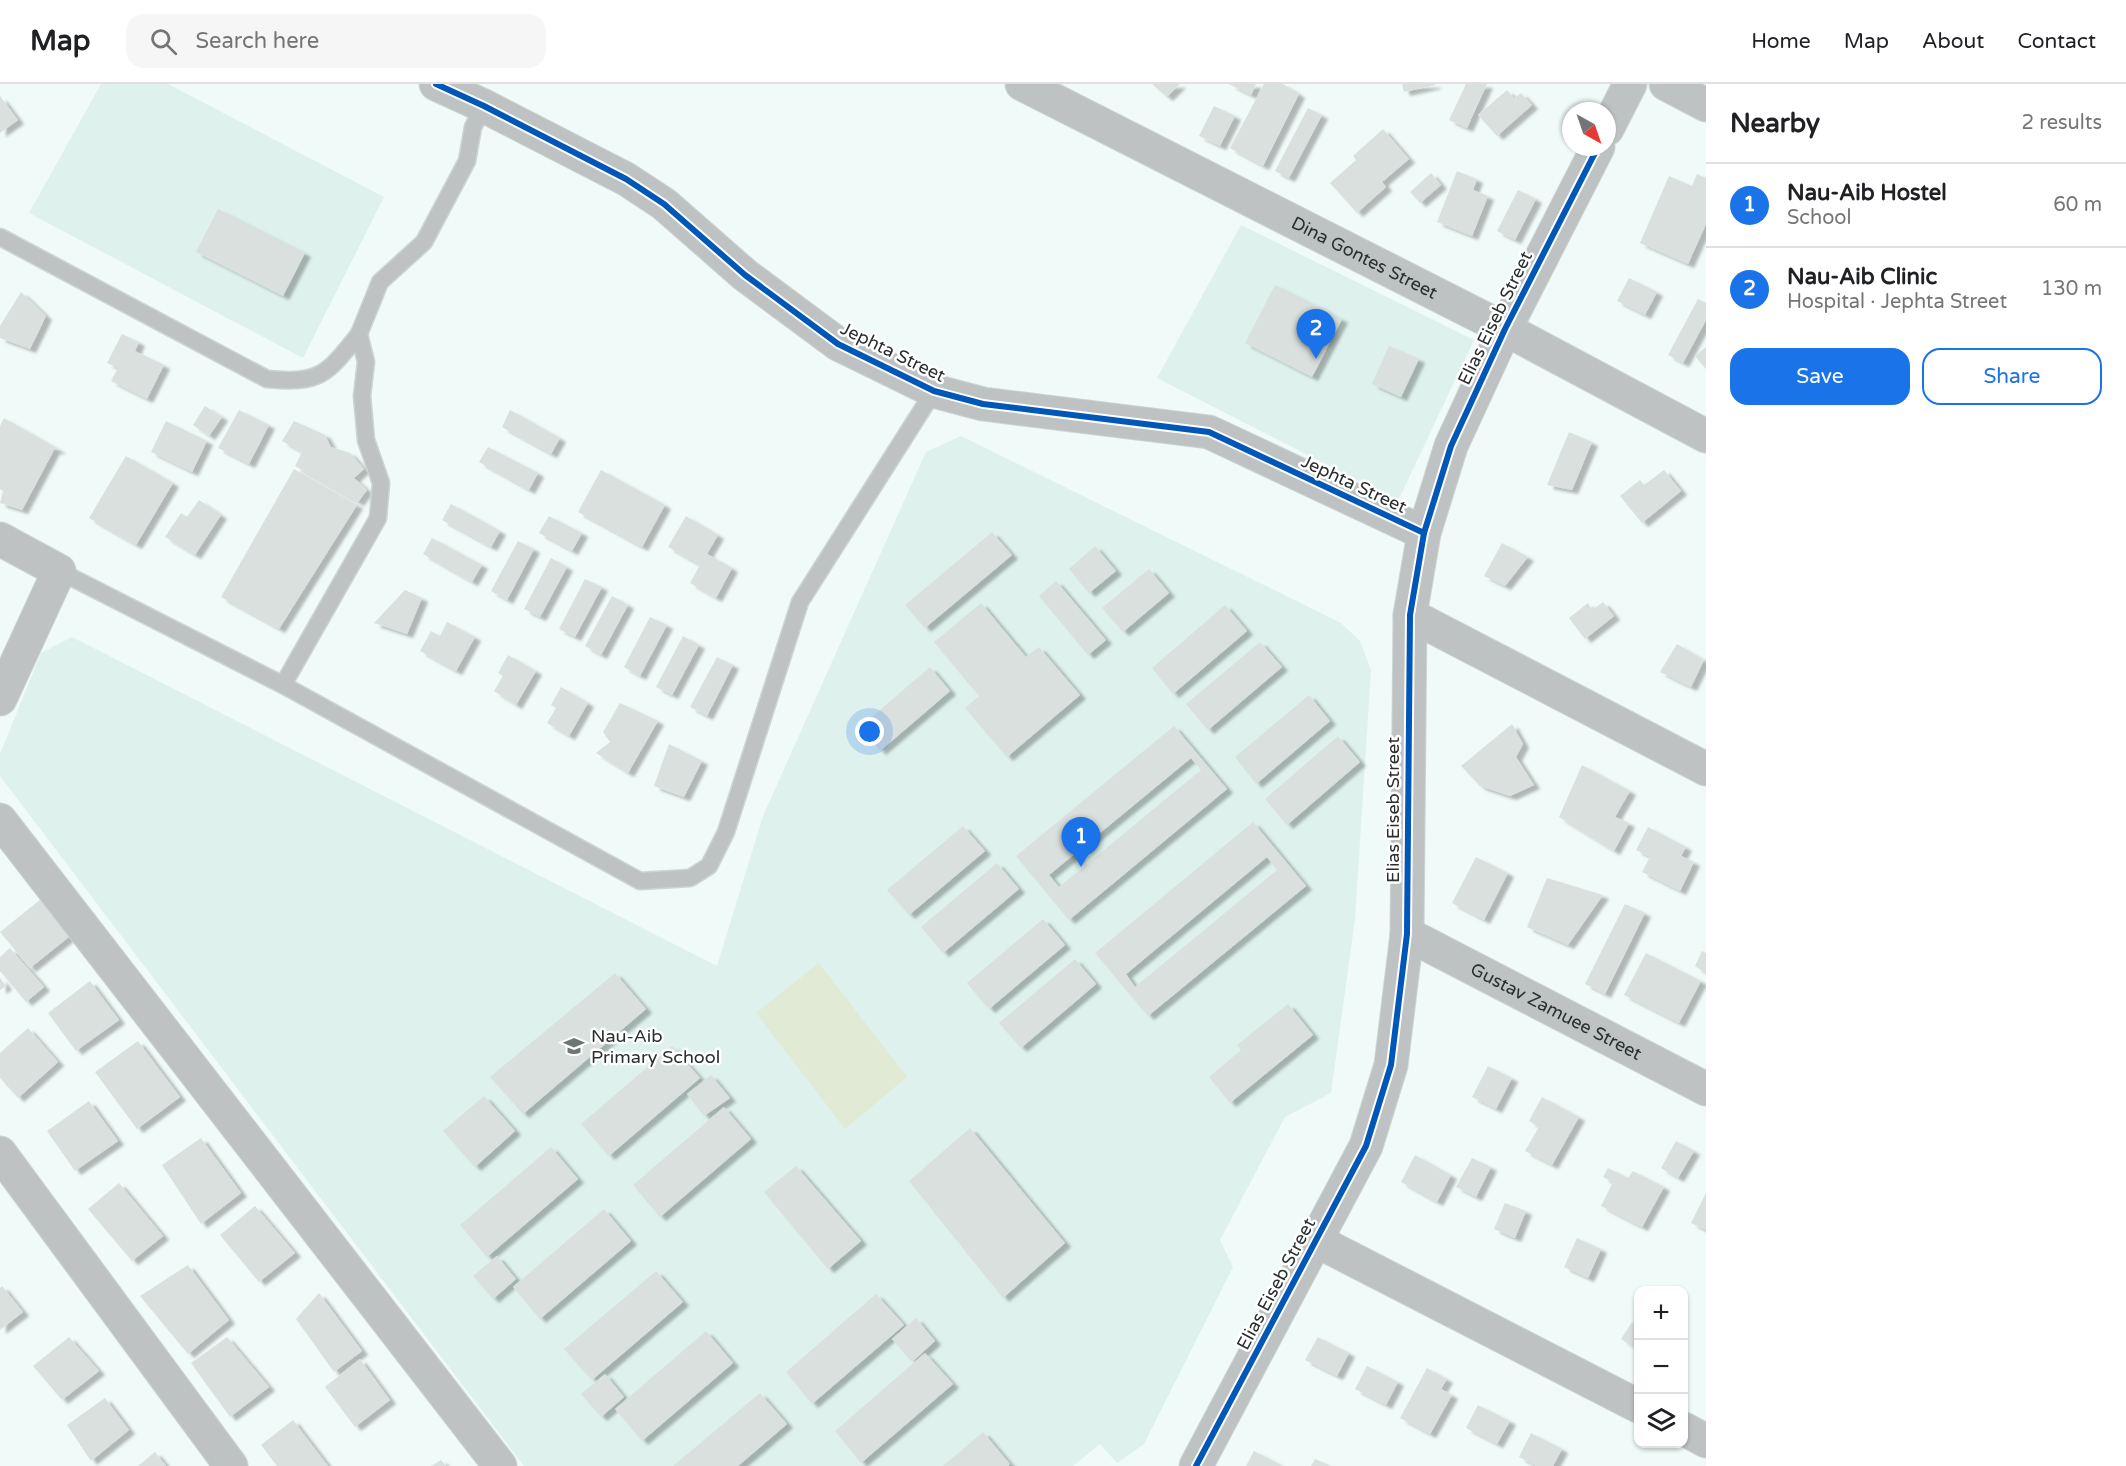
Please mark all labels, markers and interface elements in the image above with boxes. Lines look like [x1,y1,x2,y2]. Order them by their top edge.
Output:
search box [126,14,546,68]
text: Map [30,24,90,58]
icon: search [147,25,180,58]
text: Search here [195,28,319,54]
text: Home [1751,29,1811,54]
text: Map [1844,29,1889,54]
text: About [1922,29,1984,54]
text: Contact [2017,29,2096,54]
north arrow [1562,102,1616,156]
text: Nearby [1730,108,1820,139]
text: 2 results [2022,111,2102,135]
text: Nau-Aib Hostel [1787,180,1947,206]
text: 1 [1743,193,1756,217]
text: 60 m [2053,193,2102,217]
text: School [1787,206,1851,230]
street label: Dina Gontes Street [1288,212,1441,304]
street label: Elias Eiseb Street [1453,247,1537,389]
text: Nau-Aib Clinic [1787,264,1937,290]
text: 2 [1743,277,1756,301]
text: 130 m [2041,277,2102,301]
text: Hospital · Jephta Street [1787,290,2007,314]
pin: 2 [1296,310,1336,359]
street label: Jephta Street [837,317,949,387]
button: Save [1730,348,1910,405]
button: Share [1922,348,2102,405]
street label: Jephta Street [1298,450,1410,518]
your location [855,717,884,746]
street label: Elias Eiseb Street [1382,737,1404,883]
pin: 1 [1062,818,1100,867]
street label: Gustav Zamuee Street [1467,958,1646,1065]
place label: Nau-Aib Primary School [591,1025,720,1068]
school or university icon: Nau-Aib Primary School [562,1034,586,1058]
street label: Elias Eiseb Street [1232,1214,1320,1354]
map controls [1634,1286,1688,1448]
button: + [1634,1286,1688,1340]
button: − [1634,1340,1688,1394]
button: layers [1634,1394,1688,1448]

